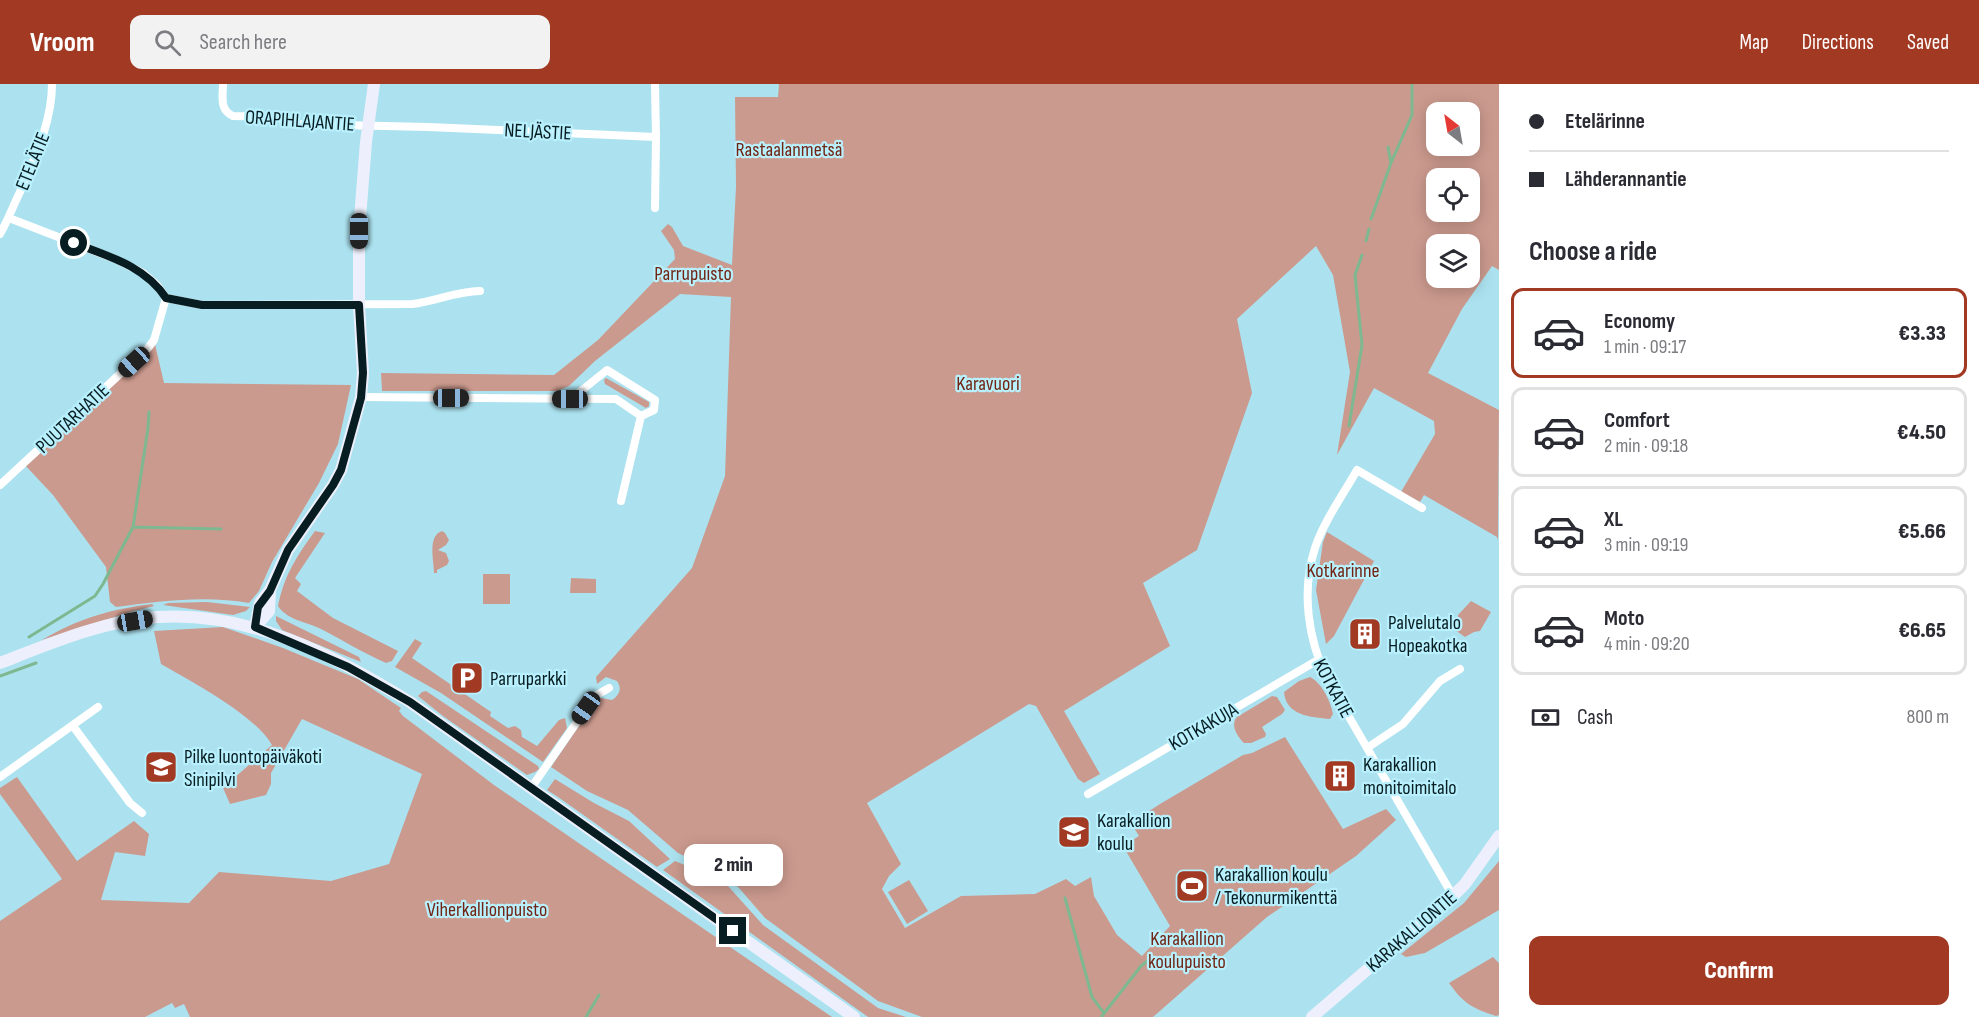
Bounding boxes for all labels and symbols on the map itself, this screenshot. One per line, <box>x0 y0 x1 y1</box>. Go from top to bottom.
north arrow <box>1426 102 1480 156</box>
street label: ORAPIHLAJANTIE <box>244 105 356 137</box>
street label: NELJÄSTIE <box>504 118 572 146</box>
street label: ETELÄTIE <box>10 129 55 194</box>
park label: Rastaalanmetsä <box>736 138 842 162</box>
car <box>350 213 368 249</box>
route start <box>60 229 87 256</box>
park label: Parrupuisto <box>654 262 732 286</box>
car <box>115 343 153 381</box>
park label: Karavuori <box>956 372 1020 396</box>
street label: PUUTARHATIE <box>31 379 114 459</box>
car <box>433 389 469 407</box>
car <box>552 390 588 408</box>
park label: Kotkarinne <box>1306 559 1380 583</box>
car <box>116 609 154 633</box>
place label: Palvelutalo Hopeakotka <box>1388 611 1468 658</box>
building icon: Palvelutalo Hopeakotka <box>1347 616 1383 652</box>
street label: KOTKATIE <box>1308 655 1359 722</box>
parking icon: Parruparkki <box>449 660 485 696</box>
place label: Parruparkki <box>490 667 566 691</box>
car <box>568 688 604 728</box>
street label: KOTKAKUJA <box>1165 697 1243 756</box>
place label: Pilke luontopäiväkoti Sinipilvi <box>184 745 322 792</box>
school or university icon: Pilke luontopäiväkoti Sinipilvi <box>143 749 179 785</box>
place label: Karakallion monitoimitalo <box>1363 753 1457 800</box>
building icon: Karakallion monitoimitalo <box>1322 758 1358 794</box>
place label: Karakallion koulu <box>1097 809 1171 856</box>
school or university icon: Karakallion koulu <box>1056 814 1092 850</box>
callout: 2 min <box>684 844 783 886</box>
place label: Karakallion koulu / Tekonurmikenttä <box>1215 863 1338 910</box>
sports icon: Karakallion koulu / Tekonurmikenttä <box>1174 868 1210 904</box>
street label: KARAKALLIONTIE <box>1361 886 1462 978</box>
park label: Viherkallionpuisto <box>427 898 547 922</box>
route end <box>719 917 746 944</box>
park label: Karakallion koulupuisto <box>1148 927 1226 974</box>

